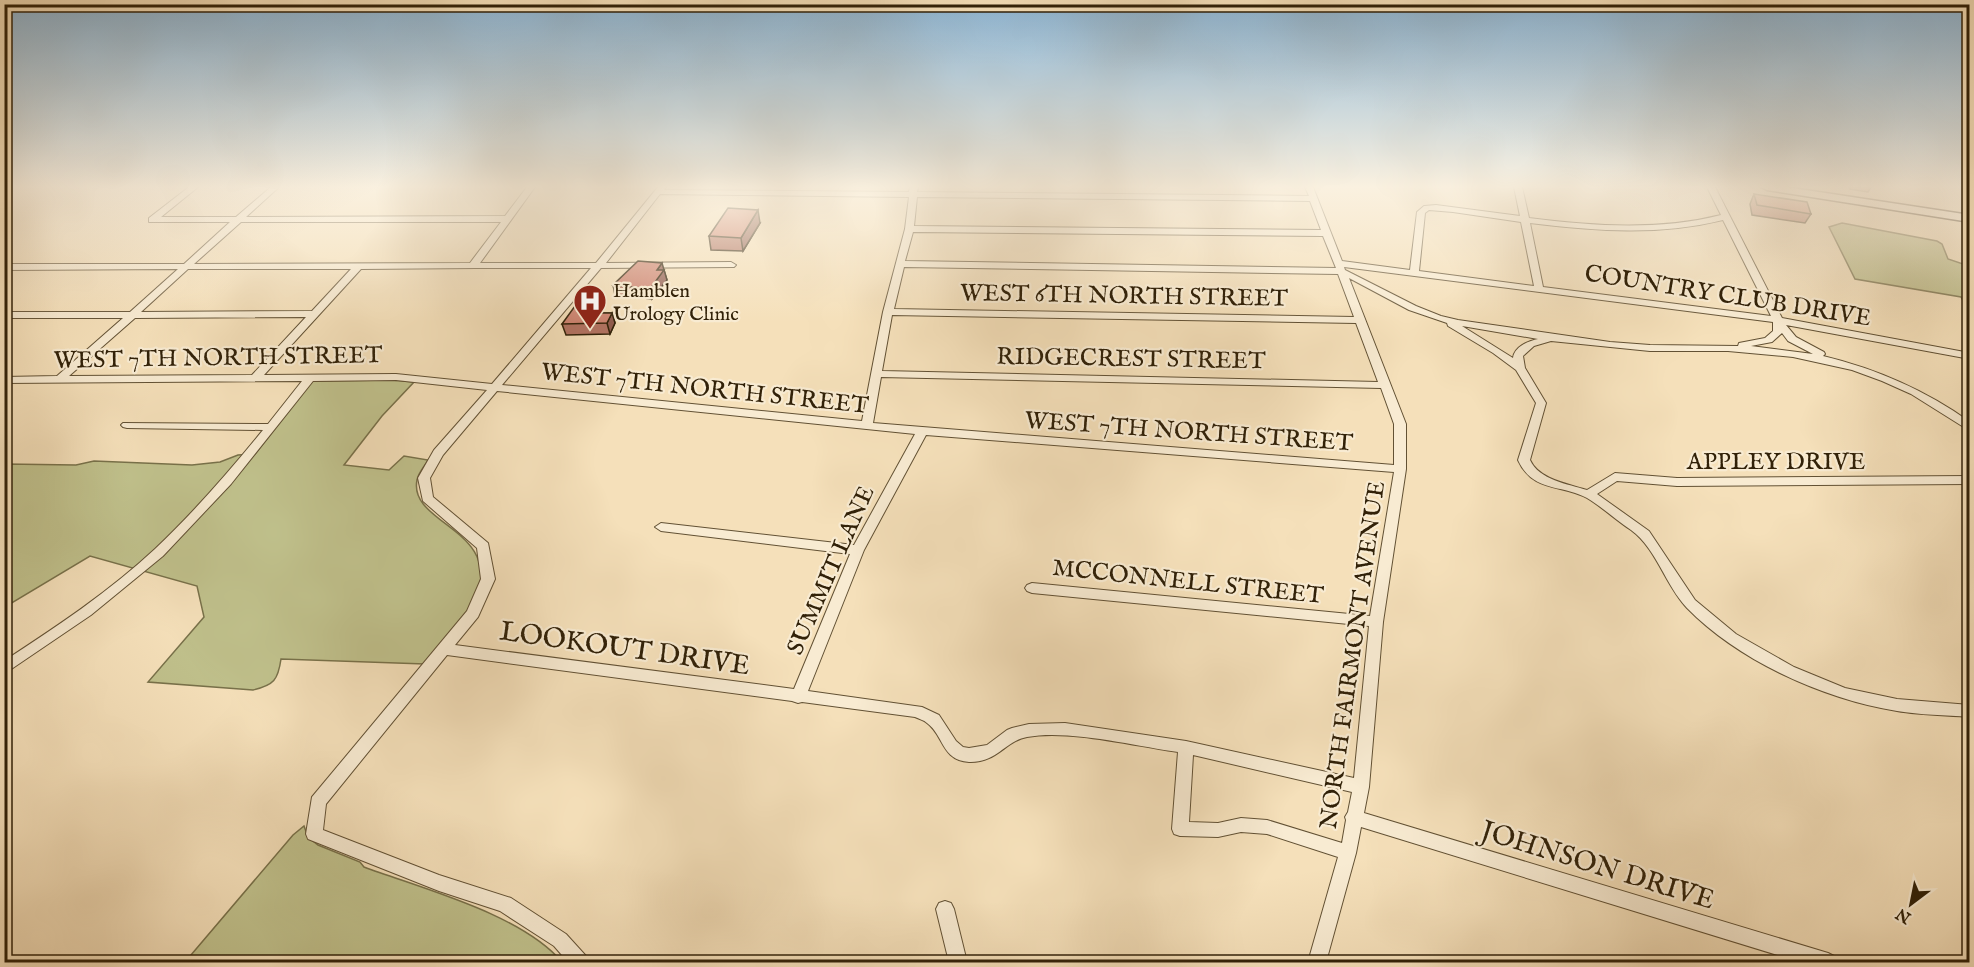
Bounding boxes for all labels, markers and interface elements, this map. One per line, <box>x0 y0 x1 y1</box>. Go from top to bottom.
street label: COUNTRY CLUB DRIVE <box>1582 259 1873 334</box>
street label: WEST 6TH NORTH STREET <box>960 278 1289 315</box>
place label: Hamblen Urology Clinic <box>613 279 739 327</box>
hospital icon: Hamblen Urology Clinic <box>572 283 608 330</box>
street label: WEST 7TH NORTH STREET <box>53 340 383 377</box>
street label: RIDGECREST STREET <box>996 342 1266 377</box>
street label: WEST 7TH NORTH STREET <box>540 357 871 422</box>
street label: WEST 7TH NORTH STREET <box>1024 406 1355 459</box>
street label: APPLEY DRIVE <box>1686 447 1865 478</box>
street label: NORTH FAIRMONT AVENUE <box>1314 479 1393 831</box>
street label: SUMMIT LANE <box>780 481 882 660</box>
street label: MCCONNELL STREET <box>1051 553 1325 612</box>
street label: LOOKOUT DRIVE <box>497 615 752 684</box>
street label: JOHNSON DRIVE <box>1473 813 1718 919</box>
north arrow <box>1881 874 1941 934</box>
text: N <box>1893 903 1916 928</box>

